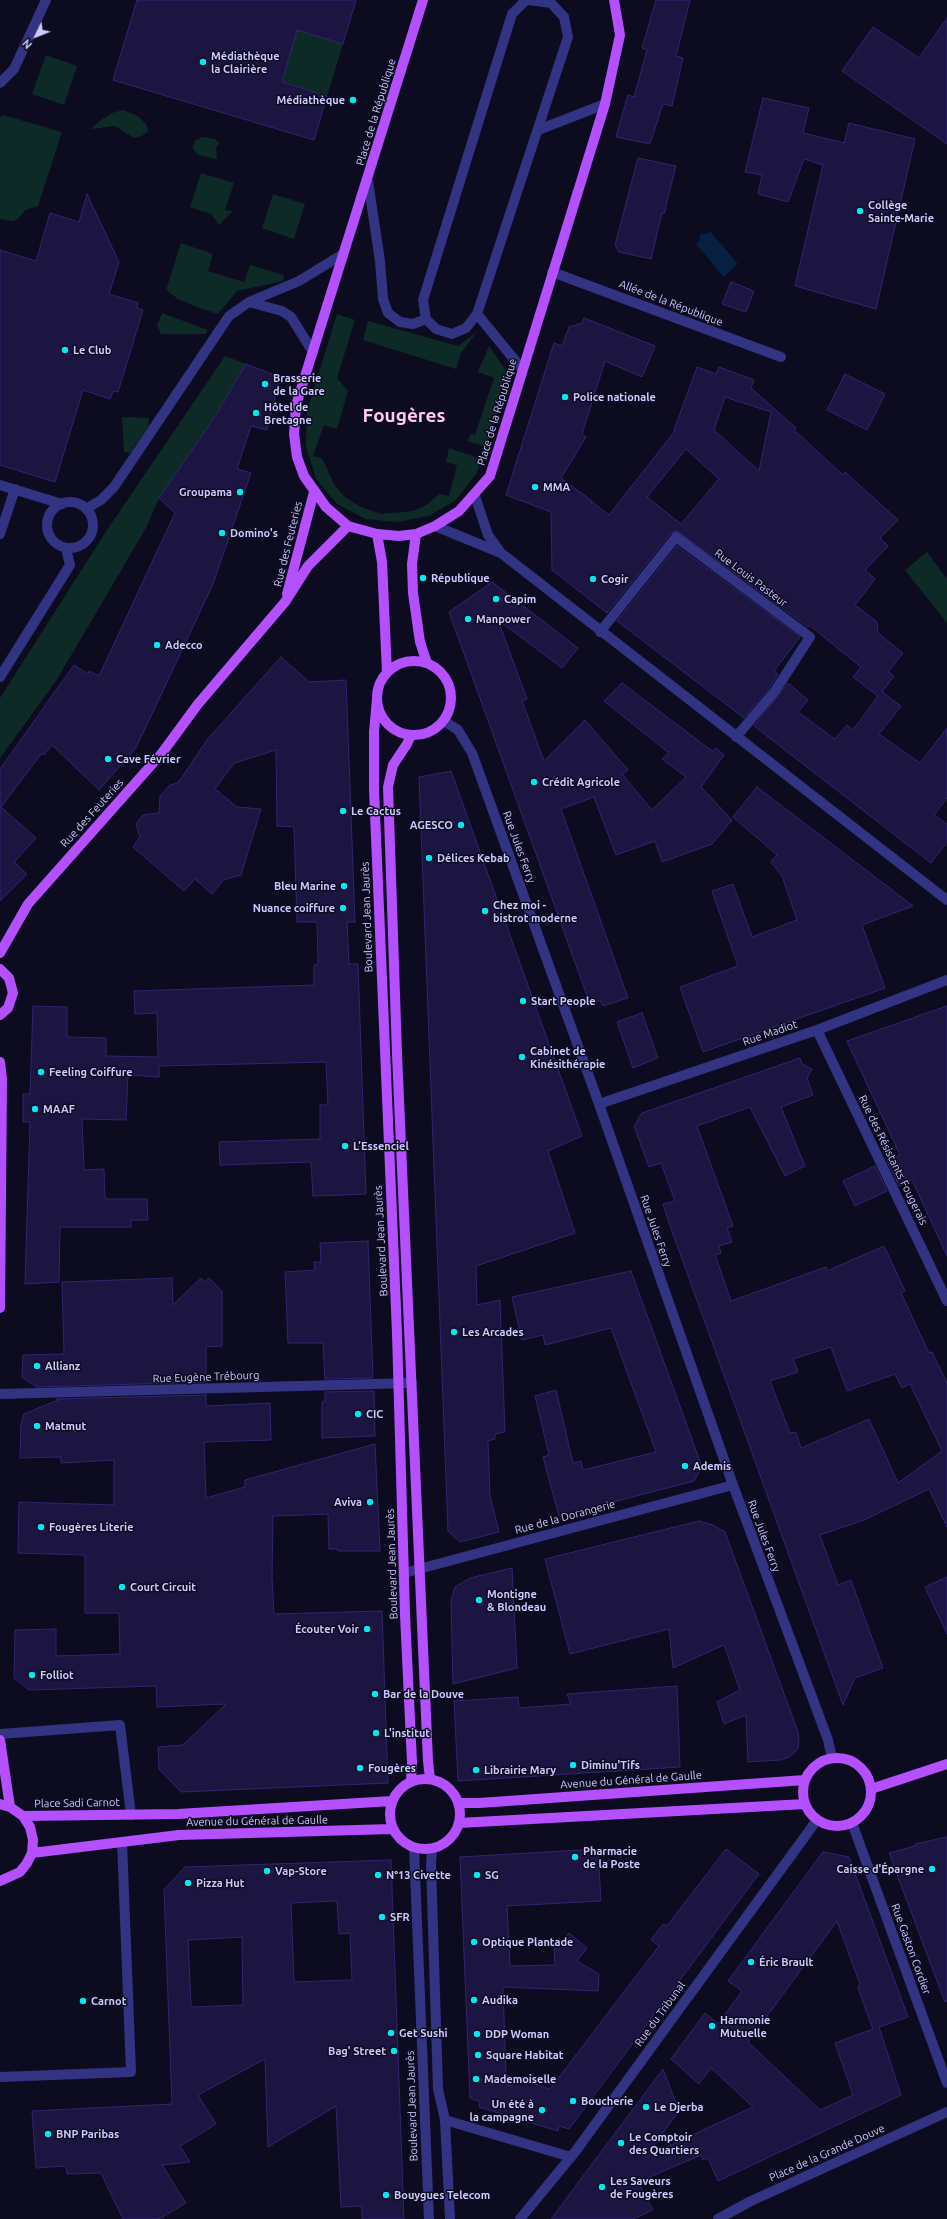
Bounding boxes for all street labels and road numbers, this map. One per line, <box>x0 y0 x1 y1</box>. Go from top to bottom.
street label: Place de la République <box>353 57 399 167</box>
street label: Allée de la République <box>617 277 725 329</box>
street label: Place de la République <box>474 357 520 467</box>
street label: Rue des Feuteries <box>271 500 305 588</box>
street label: Rue Louis Pasteur <box>712 546 790 610</box>
street label: Rue des Feuteries <box>58 776 126 850</box>
street label: Rue Jules Ferry <box>500 809 538 885</box>
street label: Boulevard Jean Jaurès <box>358 861 376 973</box>
street label: Rue Madiot <box>741 1018 799 1048</box>
street label: Rue des Résistants Fougerais <box>856 1093 930 1227</box>
street label: Boulevard Jean Jaurès <box>372 1185 390 1297</box>
street label: Rue Jules Ferry <box>637 1193 675 1269</box>
street label: Rue Eugène Trébourg <box>152 1369 260 1385</box>
street label: Rue de la Dorangerie <box>513 1497 617 1537</box>
street label: Rue Jules Ferry <box>745 1498 783 1574</box>
street label: Boulevard Jean Jaurès <box>383 1508 401 1620</box>
street label: Avenue du Général de Gaulle <box>560 1768 702 1792</box>
street label: Place Sadi Carnot <box>34 1796 120 1810</box>
street label: Avenue du Général de Gaulle <box>186 1813 328 1829</box>
street label: Rue Gaston Cordier <box>888 1902 934 1996</box>
street label: Rue du Tribunal <box>632 1979 688 2049</box>
street label: Boulevard Jean Jaurès <box>403 2050 421 2162</box>
street label: Place de la Grande Douve <box>767 2122 887 2184</box>

